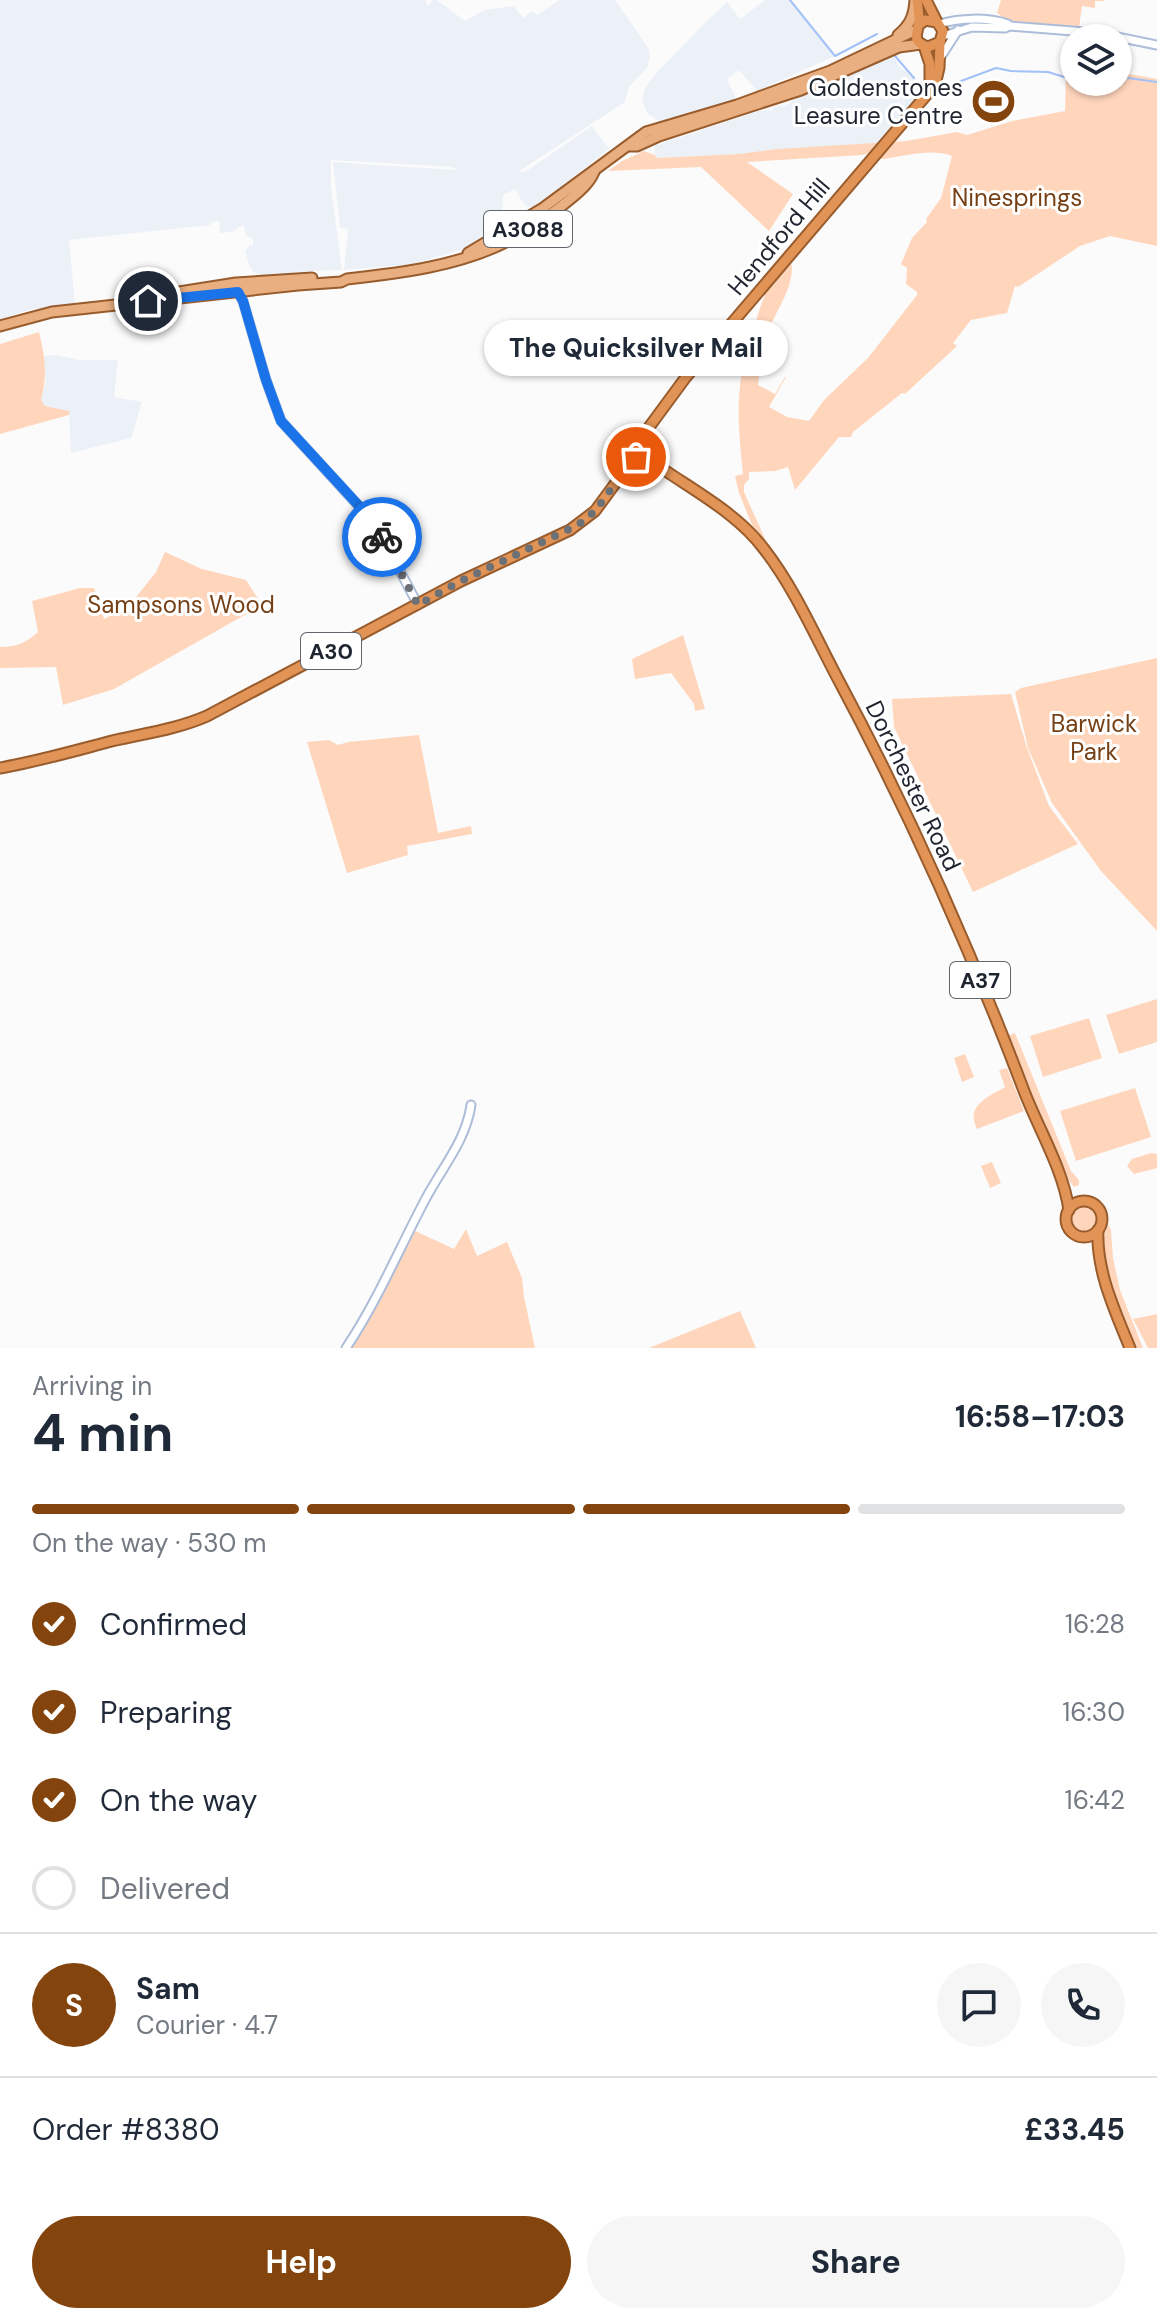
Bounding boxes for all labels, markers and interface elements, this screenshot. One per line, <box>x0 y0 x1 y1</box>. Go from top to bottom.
map controls <box>1060 24 1132 96</box>
button: layers <box>1060 24 1132 96</box>
place label: Goldenstones Leasure Centre <box>794 72 963 131</box>
sports icon: Goldenstones Leasure Centre <box>970 78 1018 126</box>
street label: Hendford Hill <box>721 172 837 302</box>
park label: Ninesprings <box>952 182 1082 213</box>
road number: A3088 <box>484 211 572 247</box>
pin <box>114 267 182 335</box>
icon: home <box>126 279 170 323</box>
callout: The Quicksilver Mail <box>484 321 788 377</box>
text: The Quicksilver Mail <box>509 331 763 365</box>
pin <box>602 423 670 491</box>
icon: bag <box>614 435 658 479</box>
courier <box>342 497 422 577</box>
icon: bike <box>360 515 404 559</box>
park label: Sampsons Wood <box>87 589 275 620</box>
road number: A30 <box>301 633 361 669</box>
street label: Dorchester Road <box>859 696 968 876</box>
park label: Barwick Park <box>1051 708 1137 767</box>
road number: A37 <box>950 962 1010 998</box>
text: Arriving in <box>32 1369 152 1403</box>
text: 16:58–17:03 <box>955 1397 1125 1436</box>
text: 4 min <box>32 1399 173 1467</box>
text: On the way · 530 m <box>32 1526 266 1560</box>
icon: check <box>32 1602 76 1646</box>
text: Confirmed <box>100 1605 247 1644</box>
text: 16:28 <box>1065 1607 1125 1641</box>
icon: check <box>32 1690 76 1734</box>
text: Preparing <box>100 1693 232 1732</box>
text: 16:30 <box>1062 1695 1125 1729</box>
icon: check <box>32 1778 76 1822</box>
text: On the way <box>100 1781 257 1820</box>
text: 16:42 <box>1065 1783 1125 1817</box>
text: Delivered <box>100 1869 230 1908</box>
button: chat <box>937 1963 1021 2047</box>
button: phone <box>1041 1963 1125 2047</box>
text: Sam <box>136 1969 200 2008</box>
text: S <box>65 1986 83 2025</box>
text: Courier · 4.7 <box>136 2008 278 2042</box>
text: Order #8380 <box>32 2110 220 2149</box>
text: £33.45 <box>1024 2110 1125 2149</box>
button: Help <box>32 2216 571 2308</box>
button: Share <box>587 2216 1125 2308</box>

